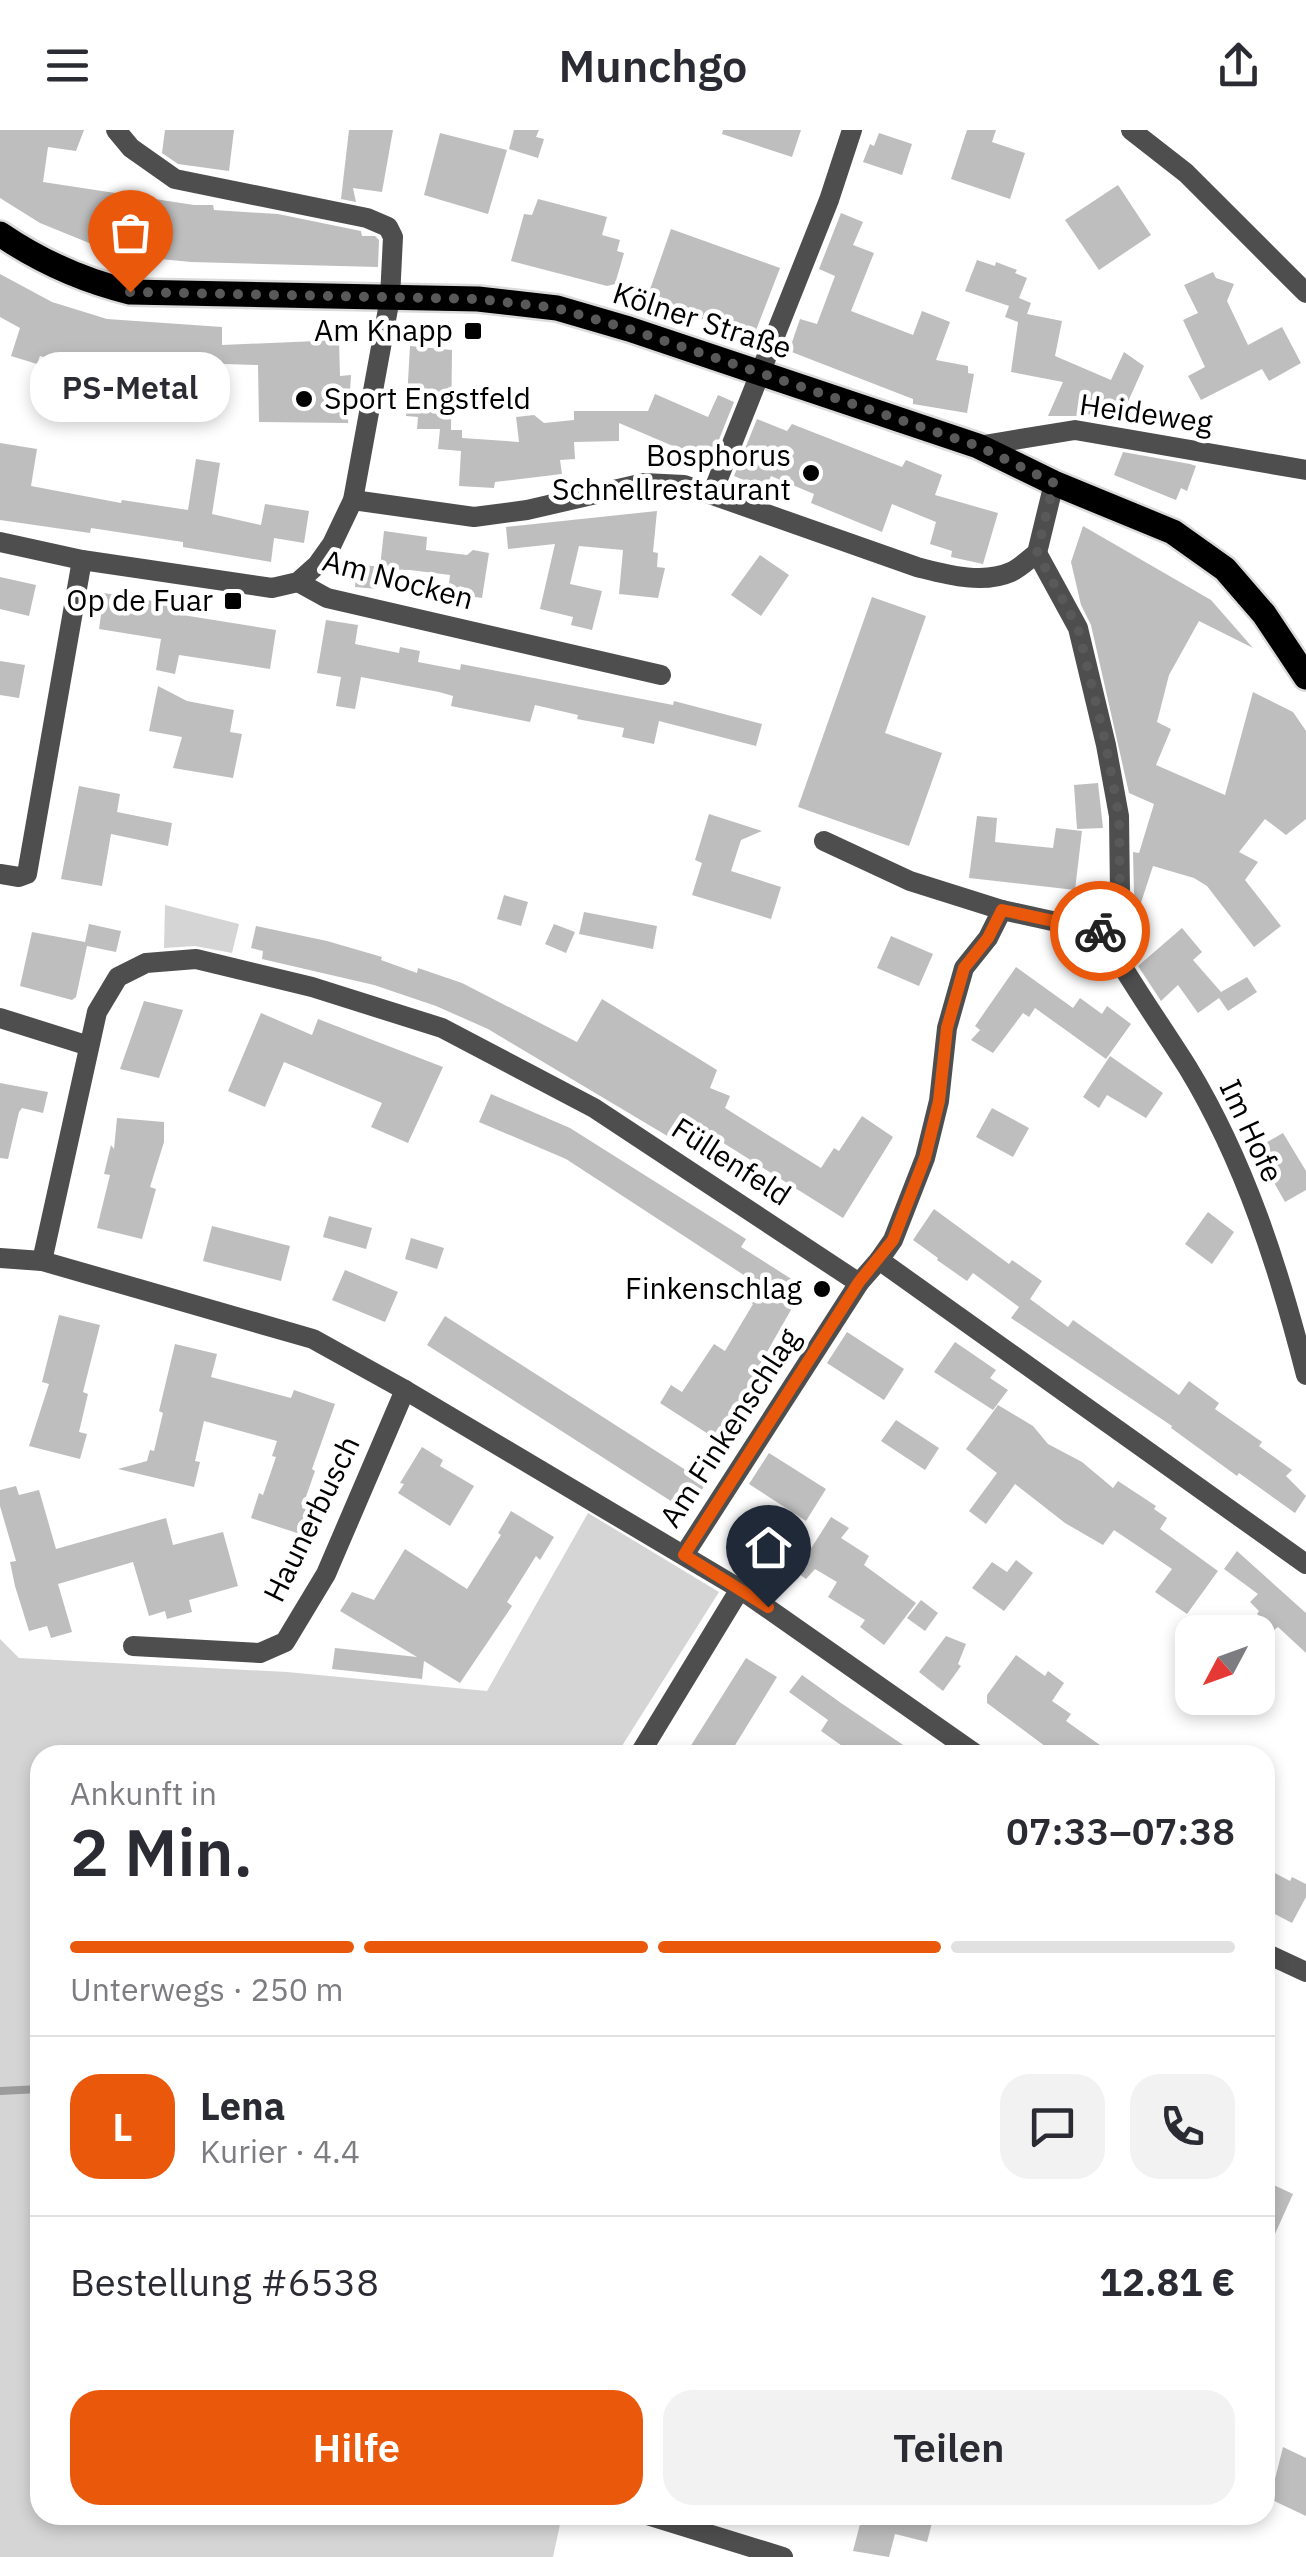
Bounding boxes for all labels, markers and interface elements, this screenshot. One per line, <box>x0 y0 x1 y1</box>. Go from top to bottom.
text: Munchgo <box>559 36 747 94</box>
icon: menu <box>40 38 95 93</box>
icon: share <box>1211 38 1266 93</box>
pin <box>88 190 173 293</box>
icon: bag <box>103 205 158 260</box>
street label: Kölner Straße <box>608 272 797 367</box>
place label: Am Knapp <box>314 310 453 349</box>
marker: Am Knapp <box>462 320 484 342</box>
callout: PS-Metal <box>30 352 230 422</box>
text: PS-Metal <box>62 366 198 408</box>
place label: Sport Engstfeld <box>324 378 531 417</box>
street label: Heideweg <box>1077 384 1215 441</box>
marker: Sport Engstfeld <box>293 388 315 410</box>
place label: Bosphorus Schnellrestaurant <box>552 435 791 508</box>
marker: Bosphorus Schnellrestaurant <box>800 462 822 484</box>
street label: Am Nocken <box>319 540 478 617</box>
place label: Op de Fuar <box>66 580 213 619</box>
marker: Op de Fuar <box>222 590 244 612</box>
courier <box>1050 881 1150 981</box>
icon: bike <box>1073 904 1128 959</box>
street label: Im Hofe <box>1212 1073 1293 1188</box>
street label: Füllenfeld <box>665 1108 799 1214</box>
place label: Finkenschlag <box>625 1268 802 1307</box>
marker: Finkenschlag <box>811 1278 833 1300</box>
street label: Am Finkenschlag <box>650 1320 808 1534</box>
street label: Haunerbusch <box>254 1429 368 1608</box>
pin <box>726 1505 811 1608</box>
icon: home <box>741 1520 796 1575</box>
north arrow <box>1175 1615 1275 1715</box>
map controls <box>1175 1615 1275 1715</box>
text: Ankunft in <box>70 1772 217 1814</box>
text: 07:33–07:38 <box>1006 1806 1235 1855</box>
text: 2 Min. <box>70 1809 253 1894</box>
text: Unterwegs · 250 m <box>70 1968 344 2010</box>
button: chat <box>1000 2074 1105 2179</box>
button: phone <box>1130 2074 1235 2179</box>
text: Lena <box>200 2081 285 2130</box>
text: L <box>112 2102 133 2151</box>
text: Kurier · 4.4 <box>200 2130 360 2172</box>
text: Bestellung #6538 <box>70 2257 379 2306</box>
text: 12.81 € <box>1099 2257 1235 2306</box>
button: Hilfe <box>70 2390 643 2505</box>
button: Teilen <box>663 2390 1235 2505</box>

